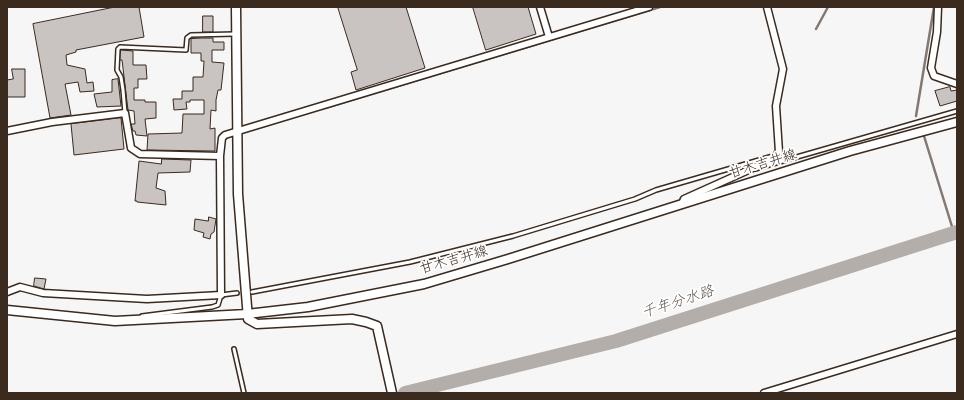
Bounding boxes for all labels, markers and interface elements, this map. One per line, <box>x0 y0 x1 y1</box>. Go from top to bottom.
street label: 甘木吉井線 <box>727 147 799 183</box>
street label: 甘木吉井線 <box>418 243 490 279</box>
water label: 千年分水路 <box>640 283 716 323</box>

